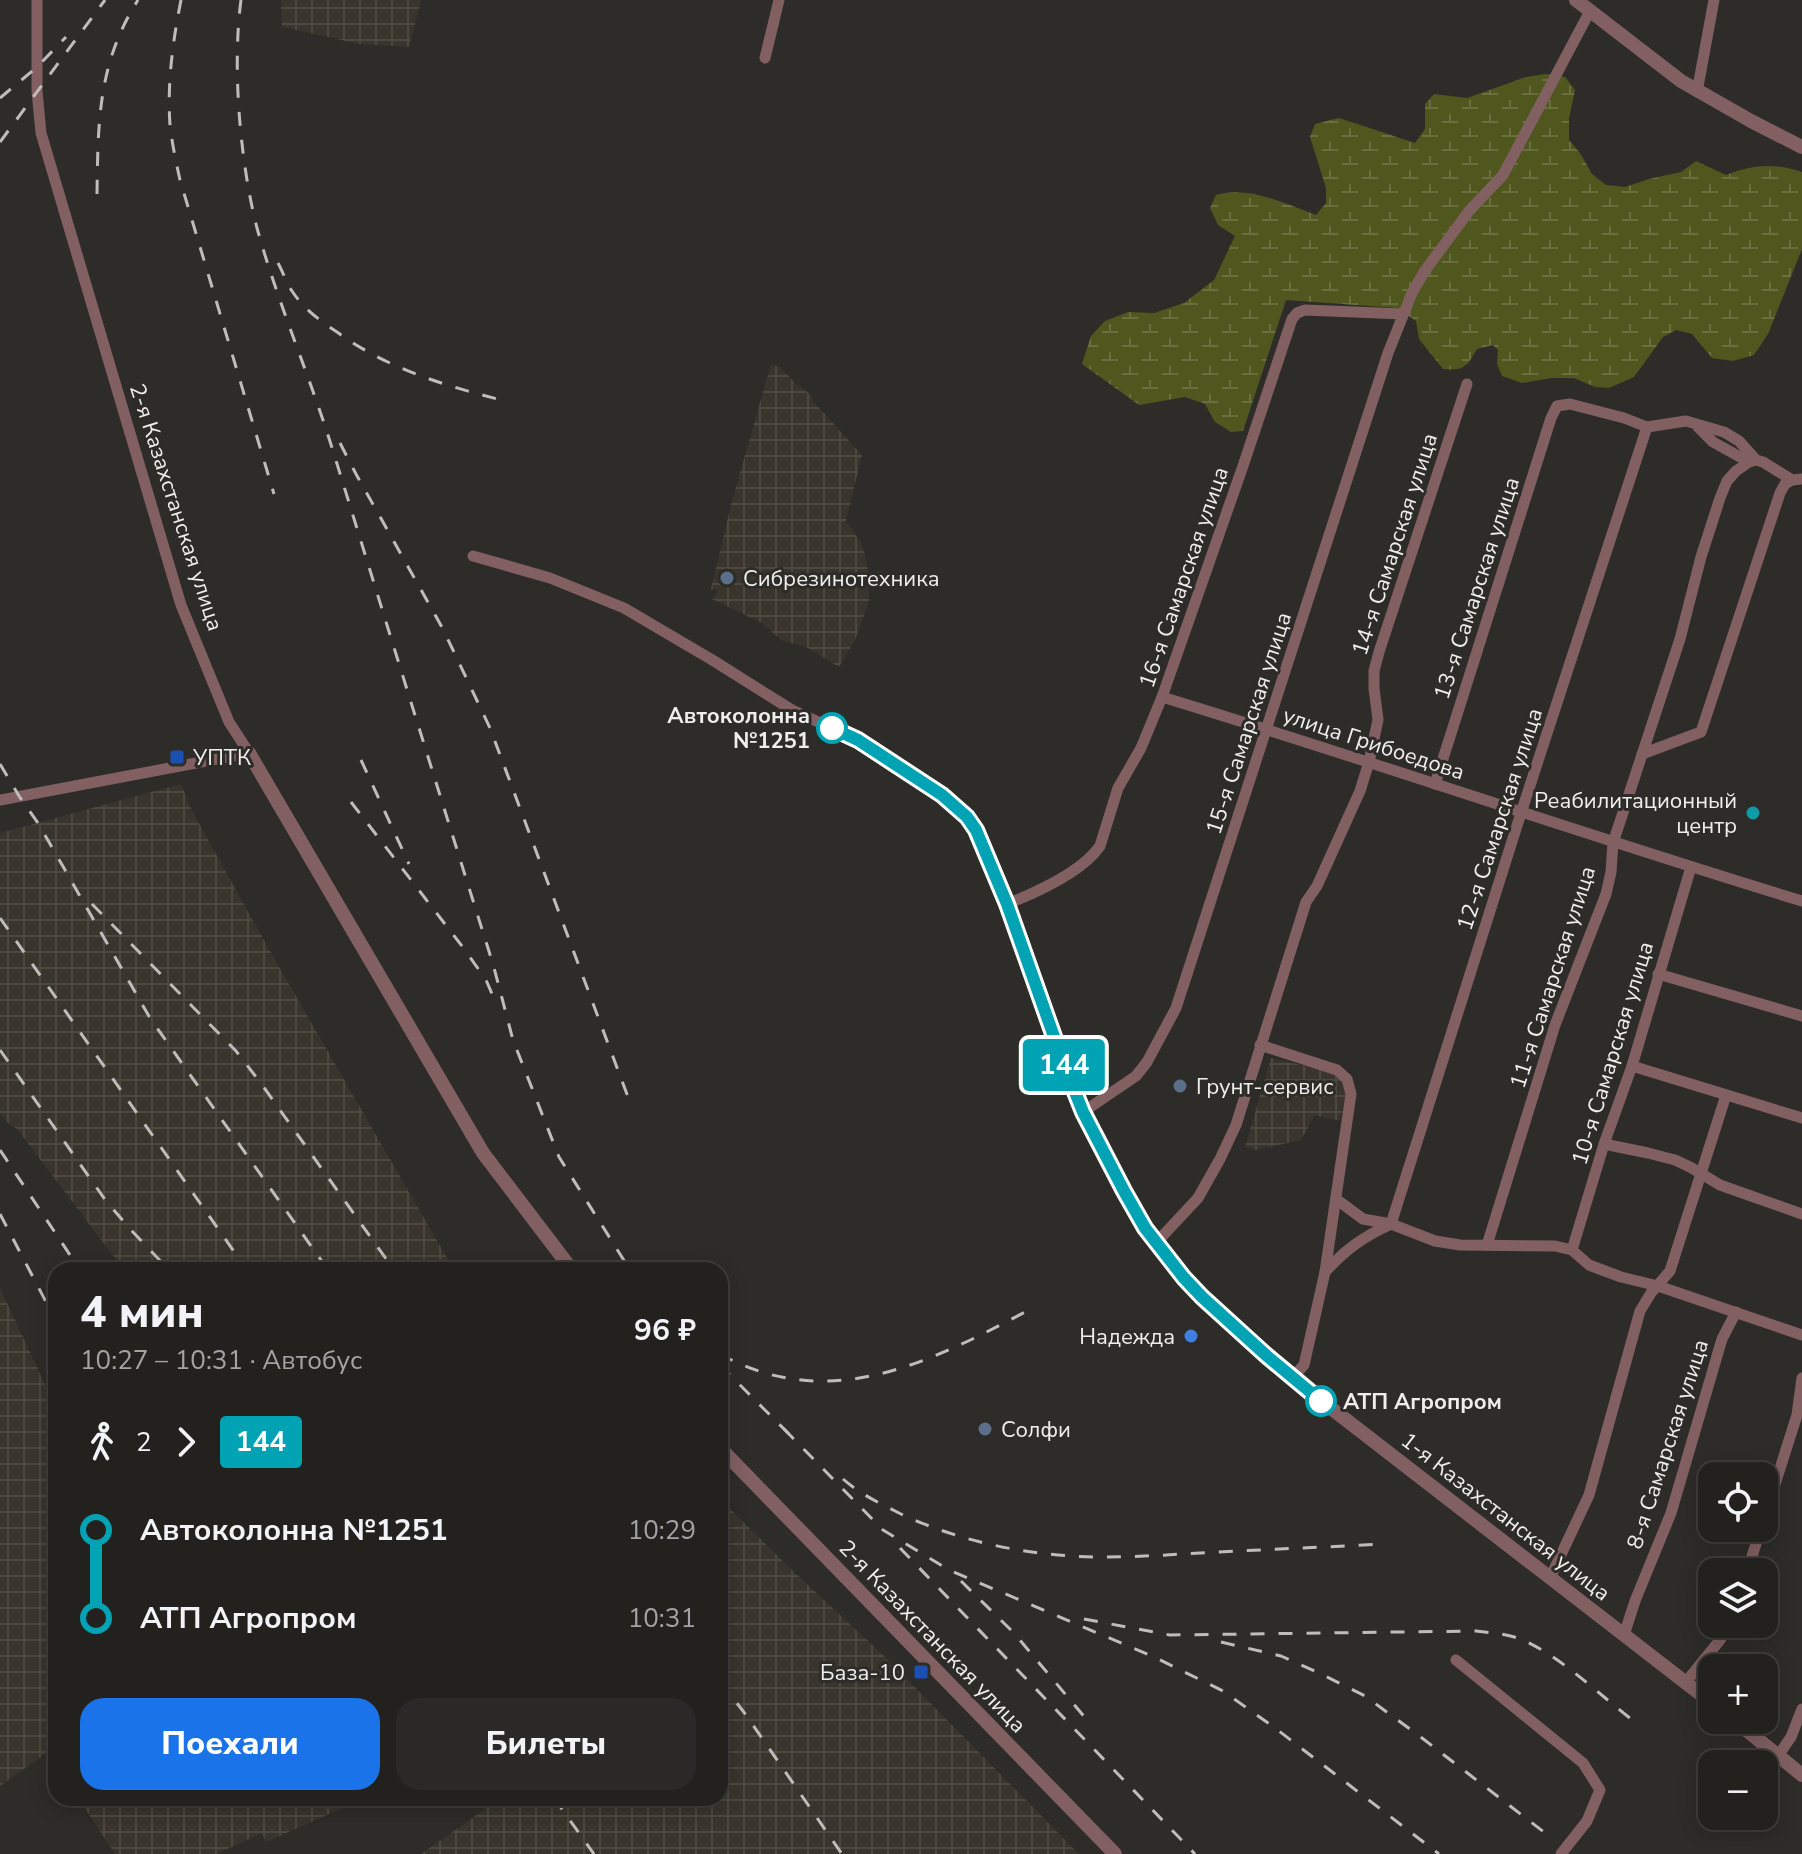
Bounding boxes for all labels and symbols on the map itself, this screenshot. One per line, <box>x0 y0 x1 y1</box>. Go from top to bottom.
street label: 2-я Казахстанская улица <box>122 380 230 635</box>
street label: 14-я Самарская улица <box>1345 429 1445 659</box>
street label: 16-я Самарская улица <box>1132 463 1236 692</box>
street label: 13-я Самарская улица <box>1427 473 1527 703</box>
place label: Сибрезинотехника <box>743 564 940 594</box>
marker: Сибрезинотехника <box>718 569 736 587</box>
street label: 15-я Самарская улица <box>1199 608 1299 838</box>
street label: улица Грибоедова <box>1279 700 1468 787</box>
place label: Автоколонна №1251 <box>667 701 810 756</box>
street label: 12-я Самарская улица <box>1450 704 1550 934</box>
marker: Автоколонна №1251 <box>817 713 847 743</box>
place label: УПТК <box>192 743 251 773</box>
marker: УПТК <box>168 748 186 766</box>
place label: Реабилитационный центр <box>1534 786 1737 841</box>
marker: Реабилитационный центр <box>1744 804 1762 822</box>
street label: 11-я Самарская улица <box>1503 862 1603 1092</box>
street label: 10-я Самарская улица <box>1565 938 1661 1169</box>
line badge: 144 <box>1018 1039 1110 1091</box>
place label: Грунт-сервис <box>1196 1072 1334 1102</box>
marker: Грунт-сервис <box>1171 1077 1189 1095</box>
place label: Надежда <box>1079 1322 1175 1352</box>
marker: Надежда <box>1182 1327 1200 1345</box>
street label: 8-я Самарская улица <box>1620 1336 1716 1553</box>
marker: АТП Агропром <box>1306 1386 1336 1416</box>
place label: АТП Агропром <box>1343 1387 1502 1417</box>
place label: Солфи <box>1001 1415 1071 1445</box>
marker: Солфи <box>976 1420 994 1438</box>
street label: 1-я Казахстанская улица <box>1394 1426 1616 1608</box>
street label: 2-я Казахстанская улица <box>832 1533 1033 1740</box>
place label: База-10 <box>820 1658 905 1688</box>
marker: База-10 <box>912 1663 930 1681</box>

